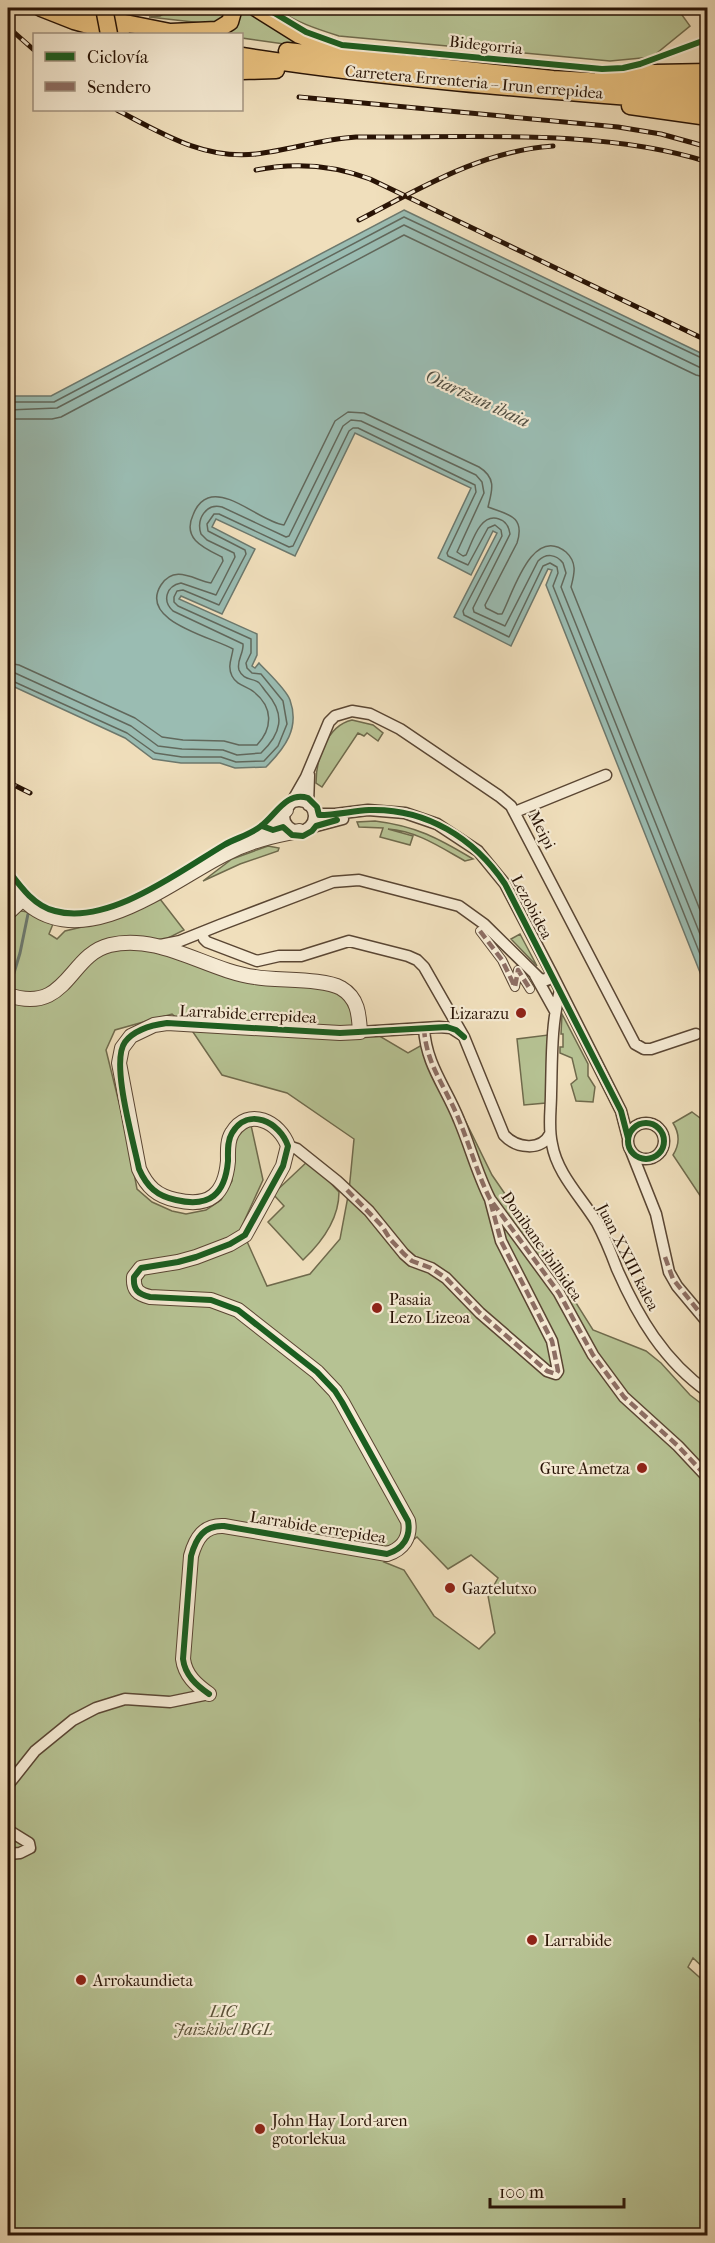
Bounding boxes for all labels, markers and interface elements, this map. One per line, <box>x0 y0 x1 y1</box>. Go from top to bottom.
street label: Bidegorria <box>448 32 524 58</box>
legend <box>33 33 243 111</box>
text: Ciclovía <box>87 47 149 68</box>
street label: Carretera Errenteria – Irun errepidea <box>344 61 604 103</box>
text: Sendero <box>87 77 151 98</box>
water label: Oiartzun ibaia <box>422 366 532 432</box>
street label: Meipi <box>524 808 560 853</box>
street label: Lezobidea <box>507 872 557 943</box>
street label: Larrabide errepidea <box>179 1001 318 1027</box>
place label: Lizarazu <box>450 1004 509 1023</box>
marker: Lizarazu <box>514 1006 528 1020</box>
street label: Donibane ibilbidea <box>497 1188 587 1305</box>
street label: Juan XXIII kalea <box>592 1199 663 1314</box>
place label: Pasaia Lezo Lizeoa <box>389 1290 471 1327</box>
marker: Pasaia Lezo Lizeoa <box>370 1301 384 1315</box>
place label: Gure Ametza <box>540 1459 631 1478</box>
marker: Gure Ametza <box>635 1461 649 1475</box>
street label: Larrabide errepidea <box>249 1507 388 1547</box>
place label: Gaztelutxo <box>462 1579 537 1598</box>
marker: Gaztelutxo <box>443 1581 457 1595</box>
place label: Larrabide <box>544 1931 612 1950</box>
marker: Larrabide <box>525 1933 539 1947</box>
place label: Arrokaundieta <box>92 1971 194 1990</box>
marker: Arrokaundieta <box>74 1973 88 1987</box>
park label: LIC Jaizkibel BGL <box>173 2002 273 2039</box>
place label: John Hay Lord-aren gotorlekua <box>270 2111 408 2148</box>
marker: John Hay Lord-aren gotorlekua <box>253 2122 267 2136</box>
scale bar <box>490 2171 624 2209</box>
text: 100 m <box>499 2182 544 2203</box>

